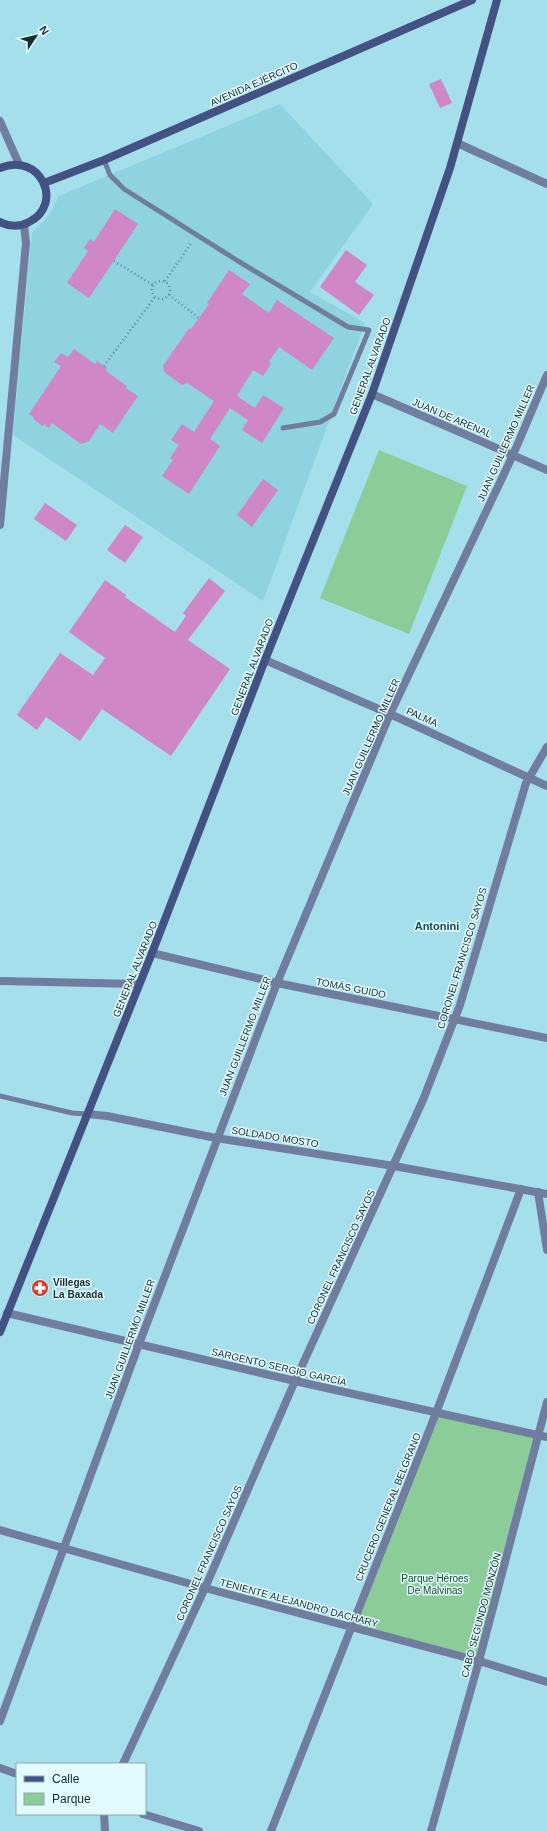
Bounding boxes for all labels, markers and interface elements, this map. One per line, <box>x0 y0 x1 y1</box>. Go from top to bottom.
north arrow <box>16 16 56 56</box>
text: N <box>37 24 51 37</box>
street label: AVENIDA EJÉRCITO <box>208 59 300 108</box>
street label: GENERAL ALVARADO <box>347 316 393 416</box>
street label: JUAN GUILLERMO MILLER <box>475 383 537 503</box>
street label: JUAN DE ARENAL <box>411 396 494 440</box>
street label: GENERAL ALVARADO <box>228 617 276 717</box>
street label: JUAN GUILLERMO MILLER <box>340 677 402 797</box>
street label: PALMA <box>405 705 440 729</box>
street label: CORONEL FRANCISCO SAYOS <box>435 886 489 1030</box>
street label: GENERAL ALVARADO <box>111 919 159 1019</box>
district label: Antonini <box>415 920 459 932</box>
street label: JUAN GUILLERMO MILLER <box>217 975 273 1097</box>
street label: TOMÁS GUIDO <box>315 975 387 1000</box>
street label: SOLDADO MOSTO <box>231 1125 320 1149</box>
street label: CORONEL FRANCISCO SAYOS <box>305 1188 377 1326</box>
place label: Villegas La Baxada <box>53 1277 103 1300</box>
pharmacy icon: Villegas La Baxada <box>30 1278 50 1298</box>
street label: JUAN GUILLERMO MILLER <box>103 1278 157 1400</box>
street label: SARGENTO SERGIO GARCÍA <box>210 1345 348 1388</box>
street label: CRUCERO GENERAL BELGRANO <box>353 1431 423 1583</box>
street label: CORONEL FRANCISCO SAYOS <box>174 1483 244 1622</box>
street label: CABO SEGUNDO MONZÓN <box>458 1551 503 1679</box>
park label: Parque Héroes De Malvinas <box>401 1573 469 1596</box>
street label: TENIENTE ALEJANDRO DACHARY <box>219 1577 380 1630</box>
legend <box>16 1763 146 1815</box>
text: Calle <box>52 1772 80 1786</box>
text: Parque <box>52 1792 91 1806</box>

